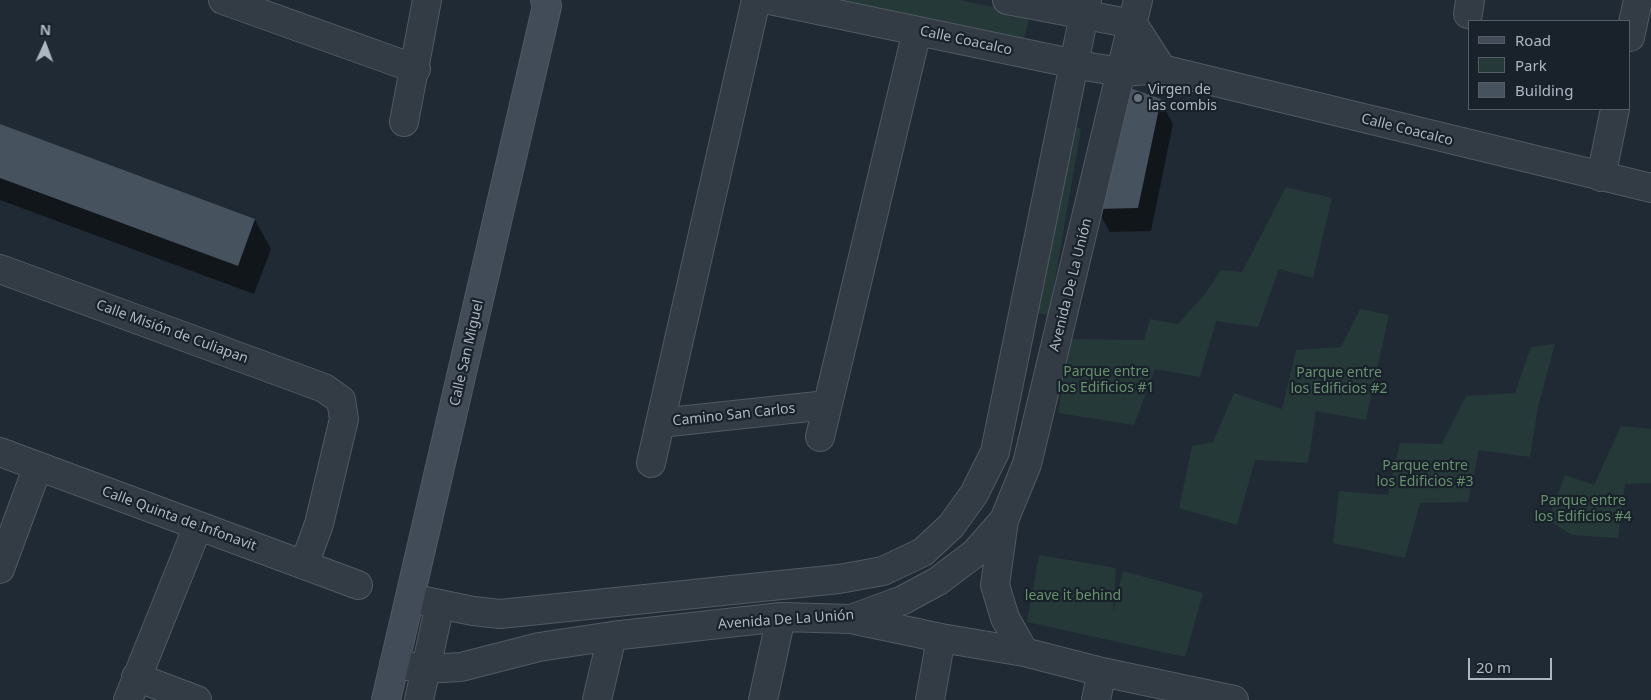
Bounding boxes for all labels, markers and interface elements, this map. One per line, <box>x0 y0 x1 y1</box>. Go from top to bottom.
north arrow <box>20 20 70 70</box>
text: N <box>40 20 52 39</box>
legend <box>1468 20 1631 110</box>
street label: Calle Coacalco <box>918 23 1014 59</box>
text: Road <box>1515 30 1551 50</box>
text: Park <box>1515 55 1547 75</box>
text: Building <box>1515 80 1573 100</box>
place label: Virgen de las combis <box>1148 82 1217 114</box>
marker: Virgen de las combis <box>1132 92 1144 104</box>
street label: Calle Coacalco <box>1359 110 1455 150</box>
street label: Avenida De La Unión <box>1046 217 1096 353</box>
street label: Calle Misión de Culiapan <box>94 297 250 367</box>
street label: Calle San Miguel <box>447 298 487 408</box>
park label: Parque entre los Edificios #1 <box>1057 364 1155 397</box>
park label: Parque entre los Edificios #2 <box>1290 365 1388 398</box>
street label: Camino San Carlos <box>672 400 796 430</box>
park label: Parque entre los Edificios #3 <box>1376 458 1474 491</box>
street label: Calle Quinta de Infonavit <box>100 483 258 555</box>
park label: Parque entre los Edificios #4 <box>1534 493 1632 526</box>
park label: leave it behind <box>1025 588 1121 604</box>
street label: Avenida De La Unión <box>717 607 855 633</box>
scale bar <box>1471 648 1555 680</box>
text: 20 m <box>1476 657 1511 677</box>

